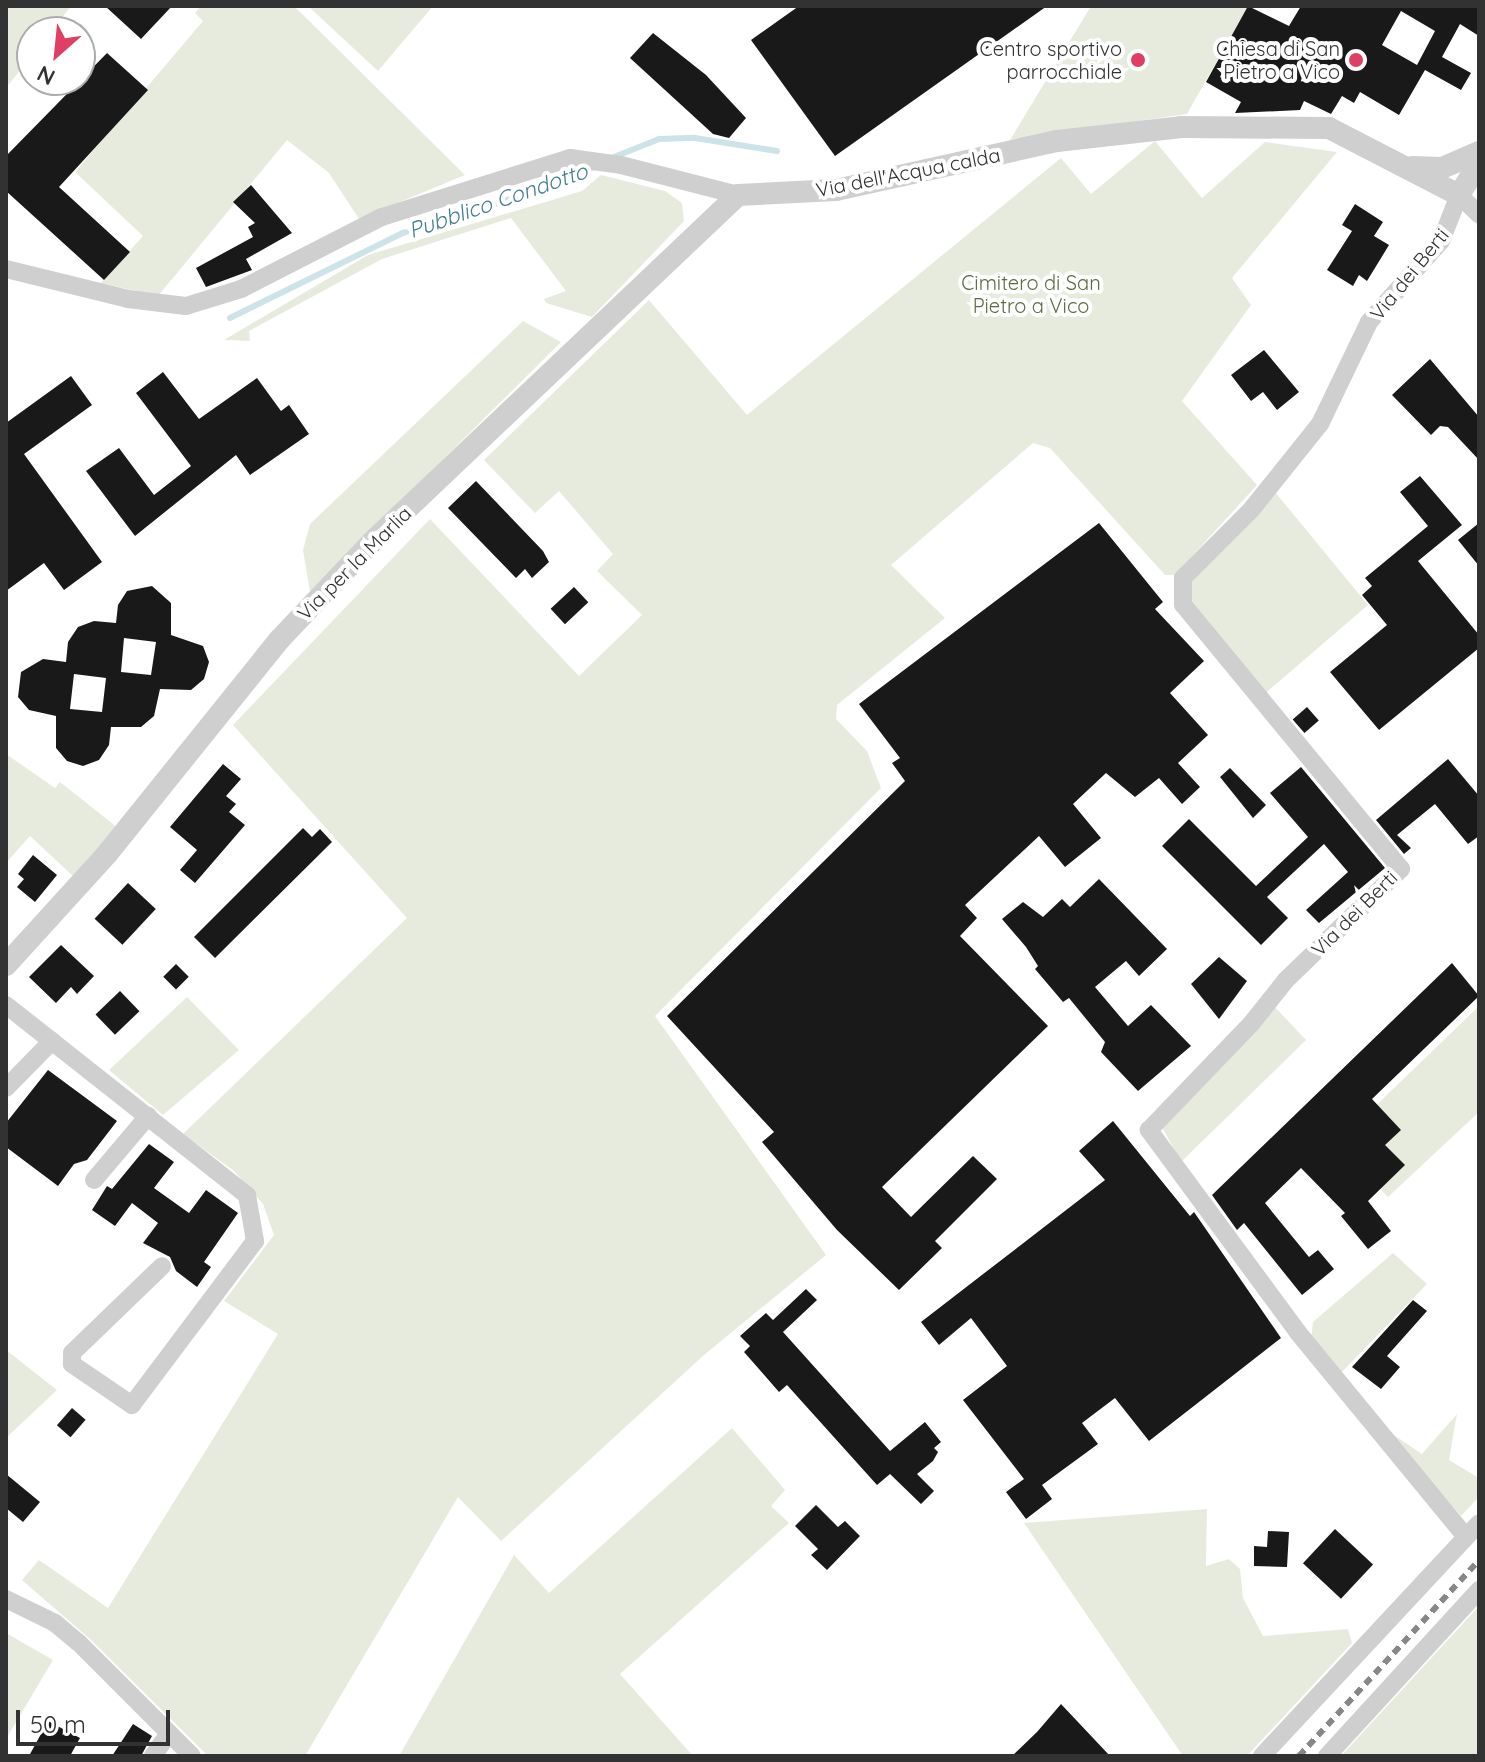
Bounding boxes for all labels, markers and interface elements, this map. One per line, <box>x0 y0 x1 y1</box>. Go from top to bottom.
north arrow <box>16 16 96 96</box>
place label: Centro sportivo parrocchiale <box>980 36 1122 83</box>
place label: Chiesa di San Pietro a Vico <box>1216 36 1340 83</box>
marker: Centro sportivo parrocchiale <box>1129 51 1147 69</box>
marker: Chiesa di San Pietro a Vico <box>1347 51 1365 69</box>
text: N <box>32 59 60 92</box>
street label: Via dell'Acqua calda <box>814 142 1002 202</box>
water label: Pubblico Condotto <box>405 158 591 244</box>
street label: Via dei Berti <box>1365 223 1453 325</box>
park label: Cimitero di San Pietro a Vico <box>961 270 1101 317</box>
street label: Via per la Marlia <box>292 501 416 625</box>
street label: Via dei Berti <box>1306 865 1402 961</box>
scale bar <box>20 1694 174 1744</box>
text: 50 m <box>30 1709 86 1739</box>

